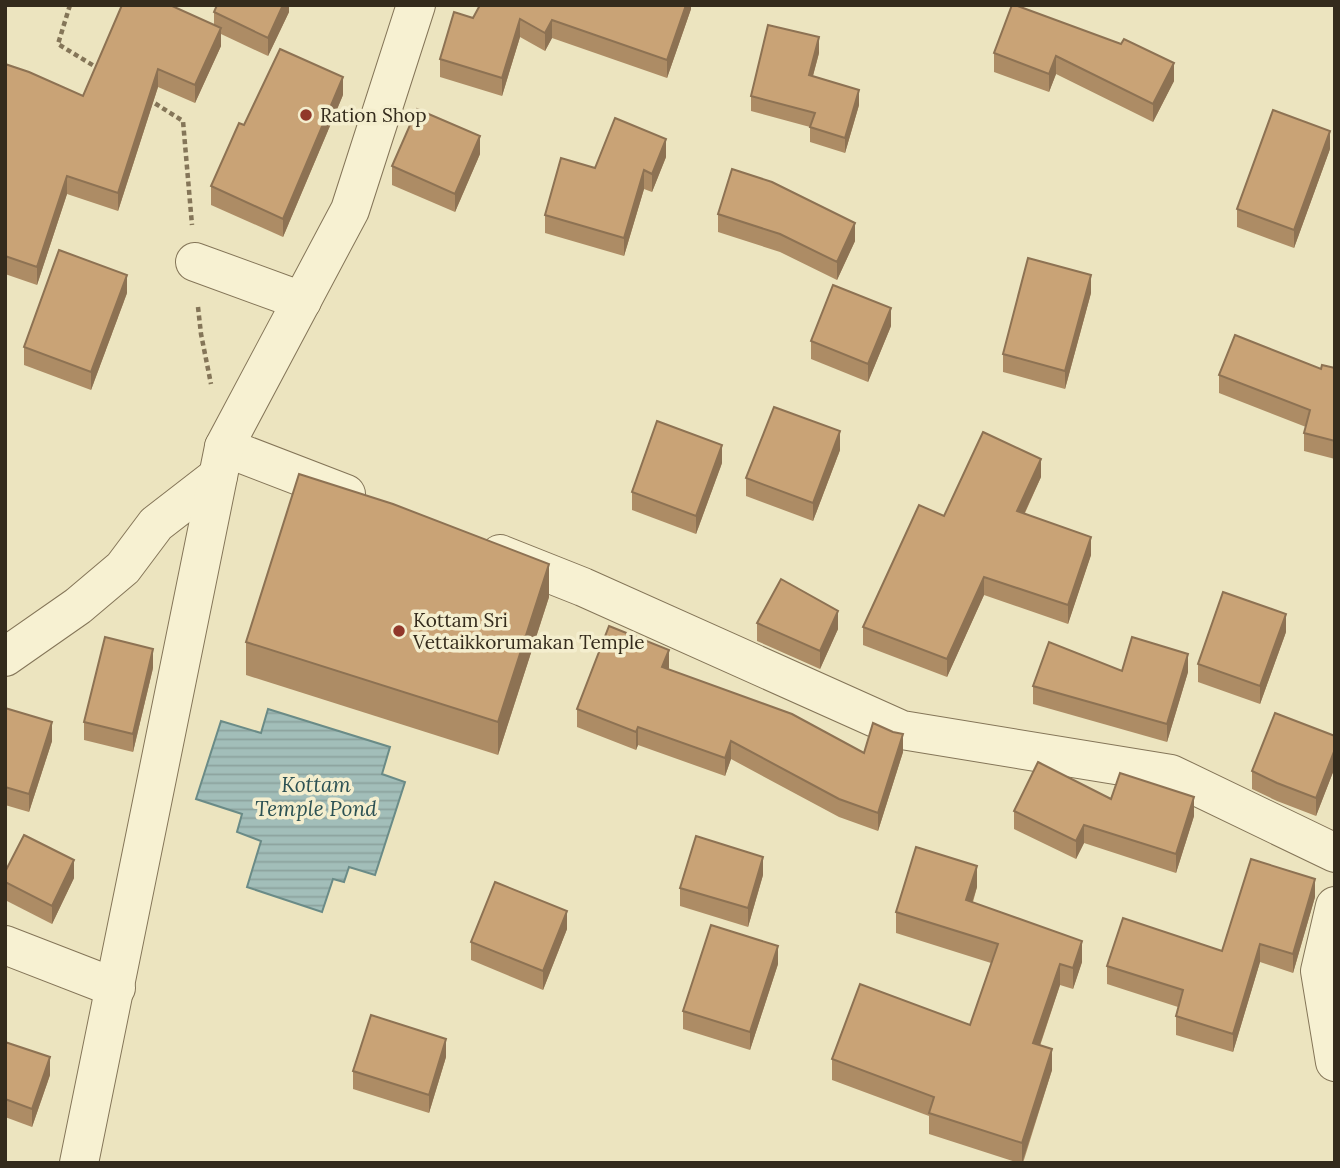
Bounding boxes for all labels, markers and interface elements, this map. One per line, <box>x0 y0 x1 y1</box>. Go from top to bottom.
place label: Ration Shop <box>320 103 427 127</box>
marker: Ration Shop <box>298 107 314 123</box>
place label: Kottam Sri Vettaikkorumakan Temple <box>412 608 644 654</box>
marker: Kottam Sri Vettaikkorumakan Temple <box>391 623 407 639</box>
water label: Kottam Temple Pond <box>255 771 377 822</box>

